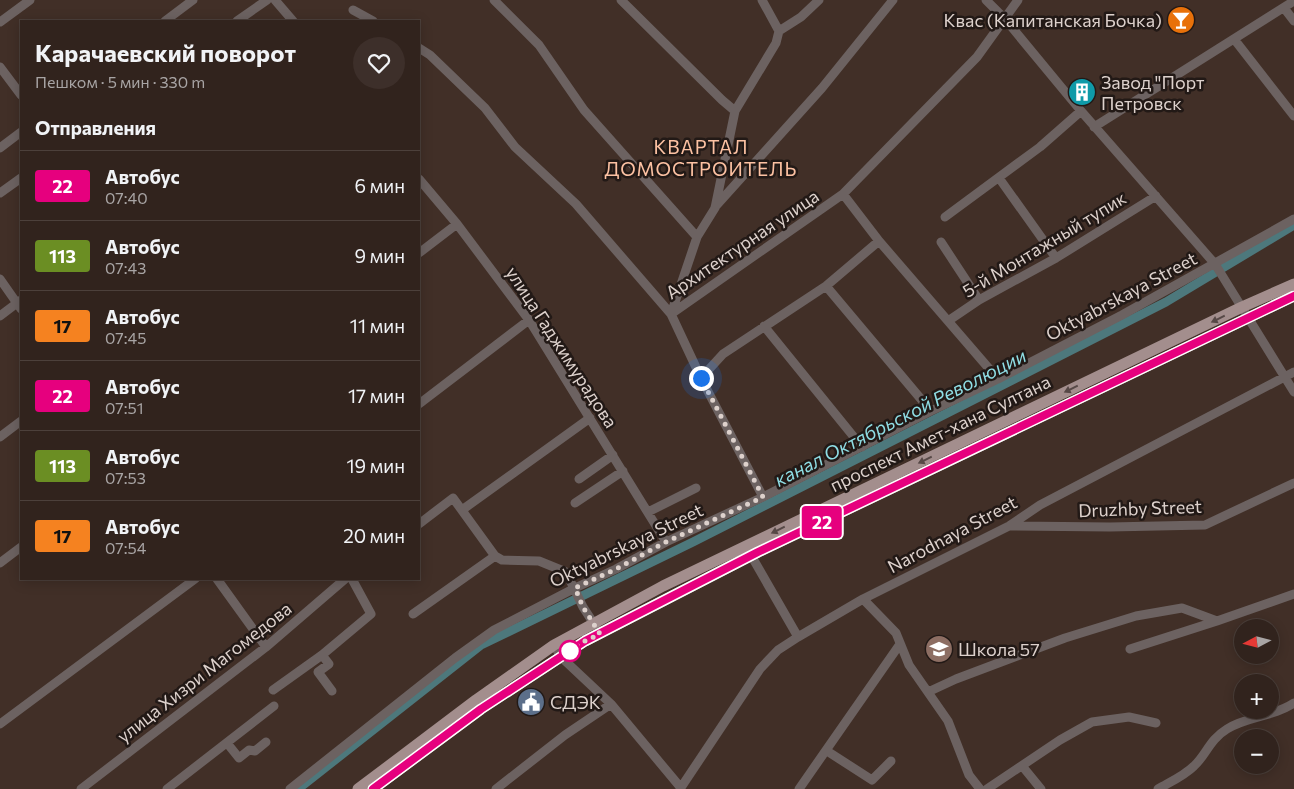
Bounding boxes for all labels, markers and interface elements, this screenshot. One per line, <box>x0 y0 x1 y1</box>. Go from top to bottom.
bar icon: Квас (Капитанская Бочка) <box>1166 5 1196 35</box>
place label: Квас (Капитанская Бочка) <box>943 9 1162 31</box>
button: heart <box>353 37 405 89</box>
text: Карачаевский поворот <box>35 38 296 67</box>
place label: Завод "Порт Петровск <box>1101 71 1205 114</box>
text: Пешком · 5 мин · 330 m <box>35 72 205 91</box>
building icon: Завод "Порт Петровск <box>1067 77 1097 107</box>
text: Отправления <box>35 116 156 139</box>
district label: КВАРТАЛ ДОМОСТРОИТЕЛЬ <box>604 135 798 180</box>
text: Автобус <box>105 165 180 188</box>
text: 6 мин <box>355 174 405 197</box>
text: 22 <box>52 175 73 197</box>
street label: Архитектурная улица <box>661 185 823 303</box>
street label: 5-й Монтажный тупик <box>958 186 1130 302</box>
text: 07:40 <box>105 188 148 207</box>
text: Автобус <box>105 235 180 258</box>
text: 9 мин <box>355 244 405 267</box>
text: 113 <box>49 245 76 267</box>
street label: Oktyabrskaya Street <box>1042 247 1200 345</box>
text: 07:43 <box>105 258 146 277</box>
street label: улица Гаджимурадова <box>502 262 622 432</box>
text: Автобус <box>105 305 180 328</box>
text: 11 мин <box>350 314 405 337</box>
text: 17 <box>53 315 72 337</box>
one-way arrow <box>1211 315 1225 323</box>
text: 07:45 <box>105 328 146 347</box>
water label: канал Октябрьской Революции <box>770 343 1030 491</box>
your location <box>689 366 714 391</box>
street label: проспект Амет-хана Султана <box>826 370 1054 496</box>
text: Автобус <box>105 375 180 398</box>
text: 17 мин <box>348 384 405 407</box>
text: 22 <box>52 385 73 407</box>
one-way arrow <box>1064 385 1079 393</box>
text: 07:51 <box>105 398 144 417</box>
text: Автобус <box>105 445 180 468</box>
text: 19 мин <box>346 454 405 477</box>
text: 113 <box>49 455 76 477</box>
one-way arrow <box>918 456 932 464</box>
text: 07:53 <box>105 468 146 487</box>
street label: Narodnaya Street <box>884 491 1020 577</box>
street label: Druzhby Street <box>1078 495 1202 521</box>
street label: Oktyabrskaya Street <box>546 498 706 592</box>
line badge: 22 <box>800 506 844 538</box>
text: 22 <box>812 511 832 533</box>
text: Автобус <box>105 515 180 538</box>
text: 20 мин <box>343 524 405 547</box>
text: 17 <box>53 525 72 547</box>
one-way arrow <box>771 526 786 534</box>
text: 07:54 <box>105 538 146 557</box>
street label: улица Хизри Магомедова <box>112 597 296 747</box>
north arrow <box>1234 619 1279 664</box>
map controls <box>1234 619 1279 774</box>
school or university icon: Школа 57 <box>924 634 954 664</box>
place label: Школа 57 <box>958 638 1040 660</box>
unlabelled marker <box>559 640 581 662</box>
button: + <box>1234 674 1279 719</box>
public building icon: СДЭК <box>516 687 546 717</box>
place label: СДЭК <box>550 691 601 713</box>
button: − <box>1234 729 1279 774</box>

